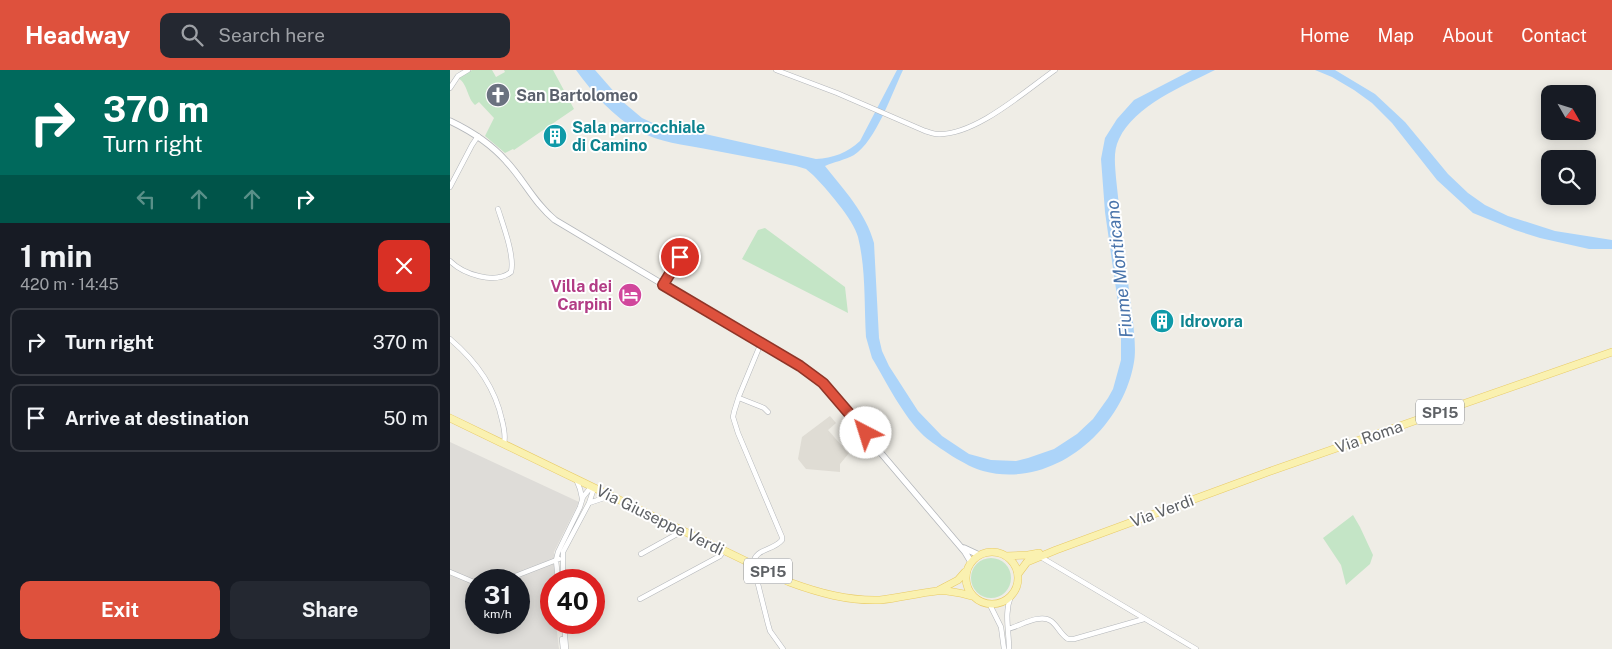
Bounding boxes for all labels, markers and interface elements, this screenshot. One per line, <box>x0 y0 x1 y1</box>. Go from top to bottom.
search box <box>160 13 510 58</box>
text: Headway <box>25 21 130 49</box>
icon: search <box>178 21 206 49</box>
text: Search here <box>218 24 325 46</box>
text: Home <box>1300 25 1350 46</box>
text: Map <box>1378 25 1414 46</box>
text: About <box>1442 25 1493 46</box>
text: Contact <box>1521 25 1587 46</box>
church icon: San Bartolomeo <box>485 82 511 108</box>
north arrow <box>1541 85 1596 140</box>
map controls <box>1541 85 1596 205</box>
place label: San Bartolomeo <box>516 86 638 105</box>
text: 370 m <box>103 89 209 130</box>
icon: right <box>20 90 85 155</box>
place label: Sala parrocchiale di Camino <box>572 118 705 155</box>
building icon: Sala parrocchiale di Camino <box>542 123 568 149</box>
text: Turn right <box>103 131 203 157</box>
button: search <box>1541 150 1596 205</box>
icon: left <box>132 185 160 213</box>
icon: ahead <box>185 185 213 213</box>
icon: ahead <box>238 185 266 213</box>
icon: right <box>291 185 319 213</box>
water label: Fiume Monticano <box>1101 199 1137 339</box>
pin <box>659 236 701 278</box>
text: 1 min <box>20 238 92 274</box>
button: close <box>378 240 430 292</box>
icon: arrive <box>666 243 694 271</box>
text: 420 m · 14:45 <box>20 275 119 294</box>
place label: Villa dei Carpini <box>550 277 612 314</box>
hotel icon: Villa dei Carpini <box>617 282 643 308</box>
building icon: Idrovora <box>1149 308 1175 334</box>
place label: Idrovora <box>1180 312 1243 331</box>
icon: right <box>22 328 50 356</box>
text: Turn right <box>65 331 154 353</box>
text: 370 m <box>373 331 428 353</box>
road number: SP15 <box>1416 400 1464 424</box>
icon: arrive <box>22 404 50 432</box>
position arrow <box>839 406 891 458</box>
text: Arrive at destination <box>65 407 249 429</box>
text: 50 m <box>383 407 428 429</box>
street label: Via Roma <box>1333 417 1405 457</box>
street label: Via Giuseppe Verdi <box>593 481 727 559</box>
street label: Via Verdi <box>1128 491 1196 531</box>
road number: SP15 <box>744 558 792 584</box>
speed limit sign: 40 <box>540 569 605 634</box>
text: 31 <box>484 580 511 610</box>
button: Exit <box>20 581 220 639</box>
button: Share <box>230 581 430 639</box>
text: km/h <box>483 607 512 621</box>

